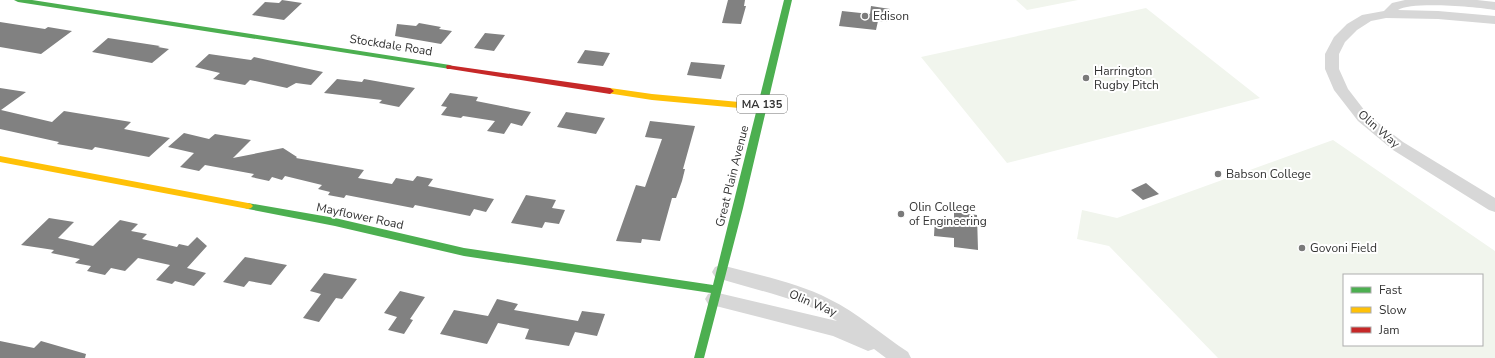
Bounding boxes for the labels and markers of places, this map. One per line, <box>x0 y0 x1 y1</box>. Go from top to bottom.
place label: Edison <box>873 8 909 24</box>
marker: Edison <box>860 11 870 21</box>
place label: Harrington Rugby Pitch <box>1094 63 1159 93</box>
marker: Harrington Rugby Pitch <box>1081 73 1091 83</box>
place label: Babson College <box>1226 166 1311 182</box>
marker: Babson College <box>1213 169 1223 179</box>
place label: Olin College of Engineering <box>909 199 987 229</box>
marker: Olin College of Engineering <box>896 209 906 219</box>
place label: Govoni Field <box>1310 240 1377 256</box>
marker: Govoni Field <box>1297 243 1307 253</box>

